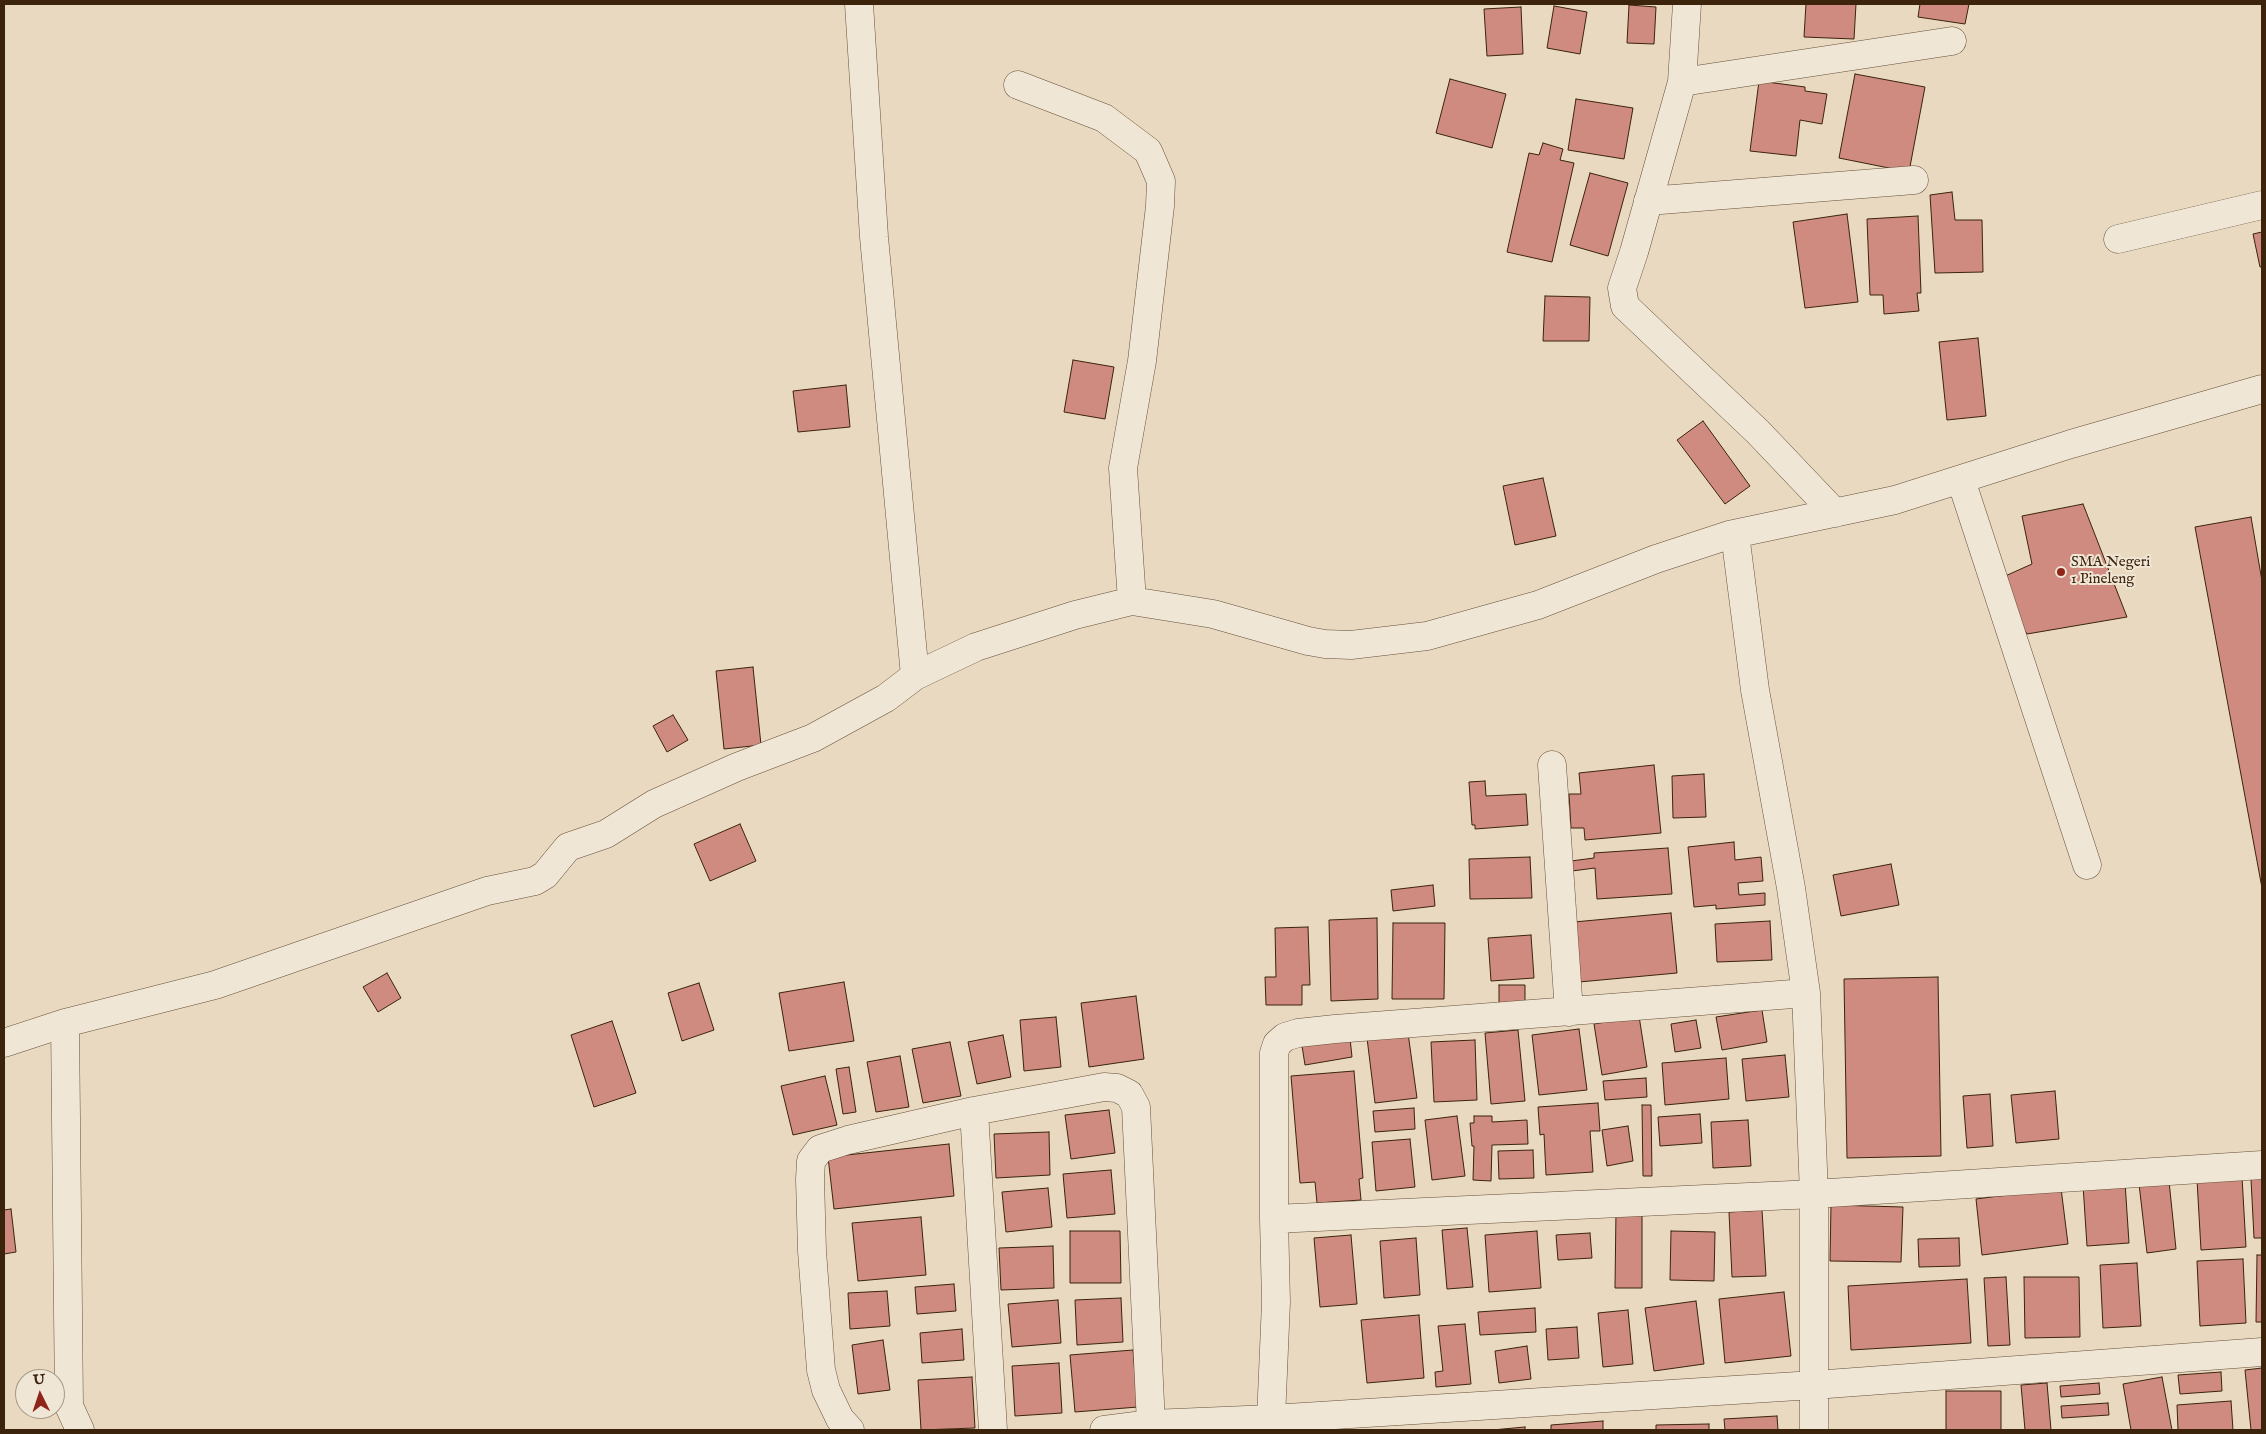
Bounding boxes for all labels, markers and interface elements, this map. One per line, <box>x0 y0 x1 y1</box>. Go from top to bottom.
place label: SMA Negeri 1 Pineleng <box>2071 554 2150 589</box>
marker: SMA Negeri 1 Pineleng <box>2055 566 2067 578</box>
north arrow <box>15 1369 65 1419</box>
text: U <box>32 1371 46 1389</box>

